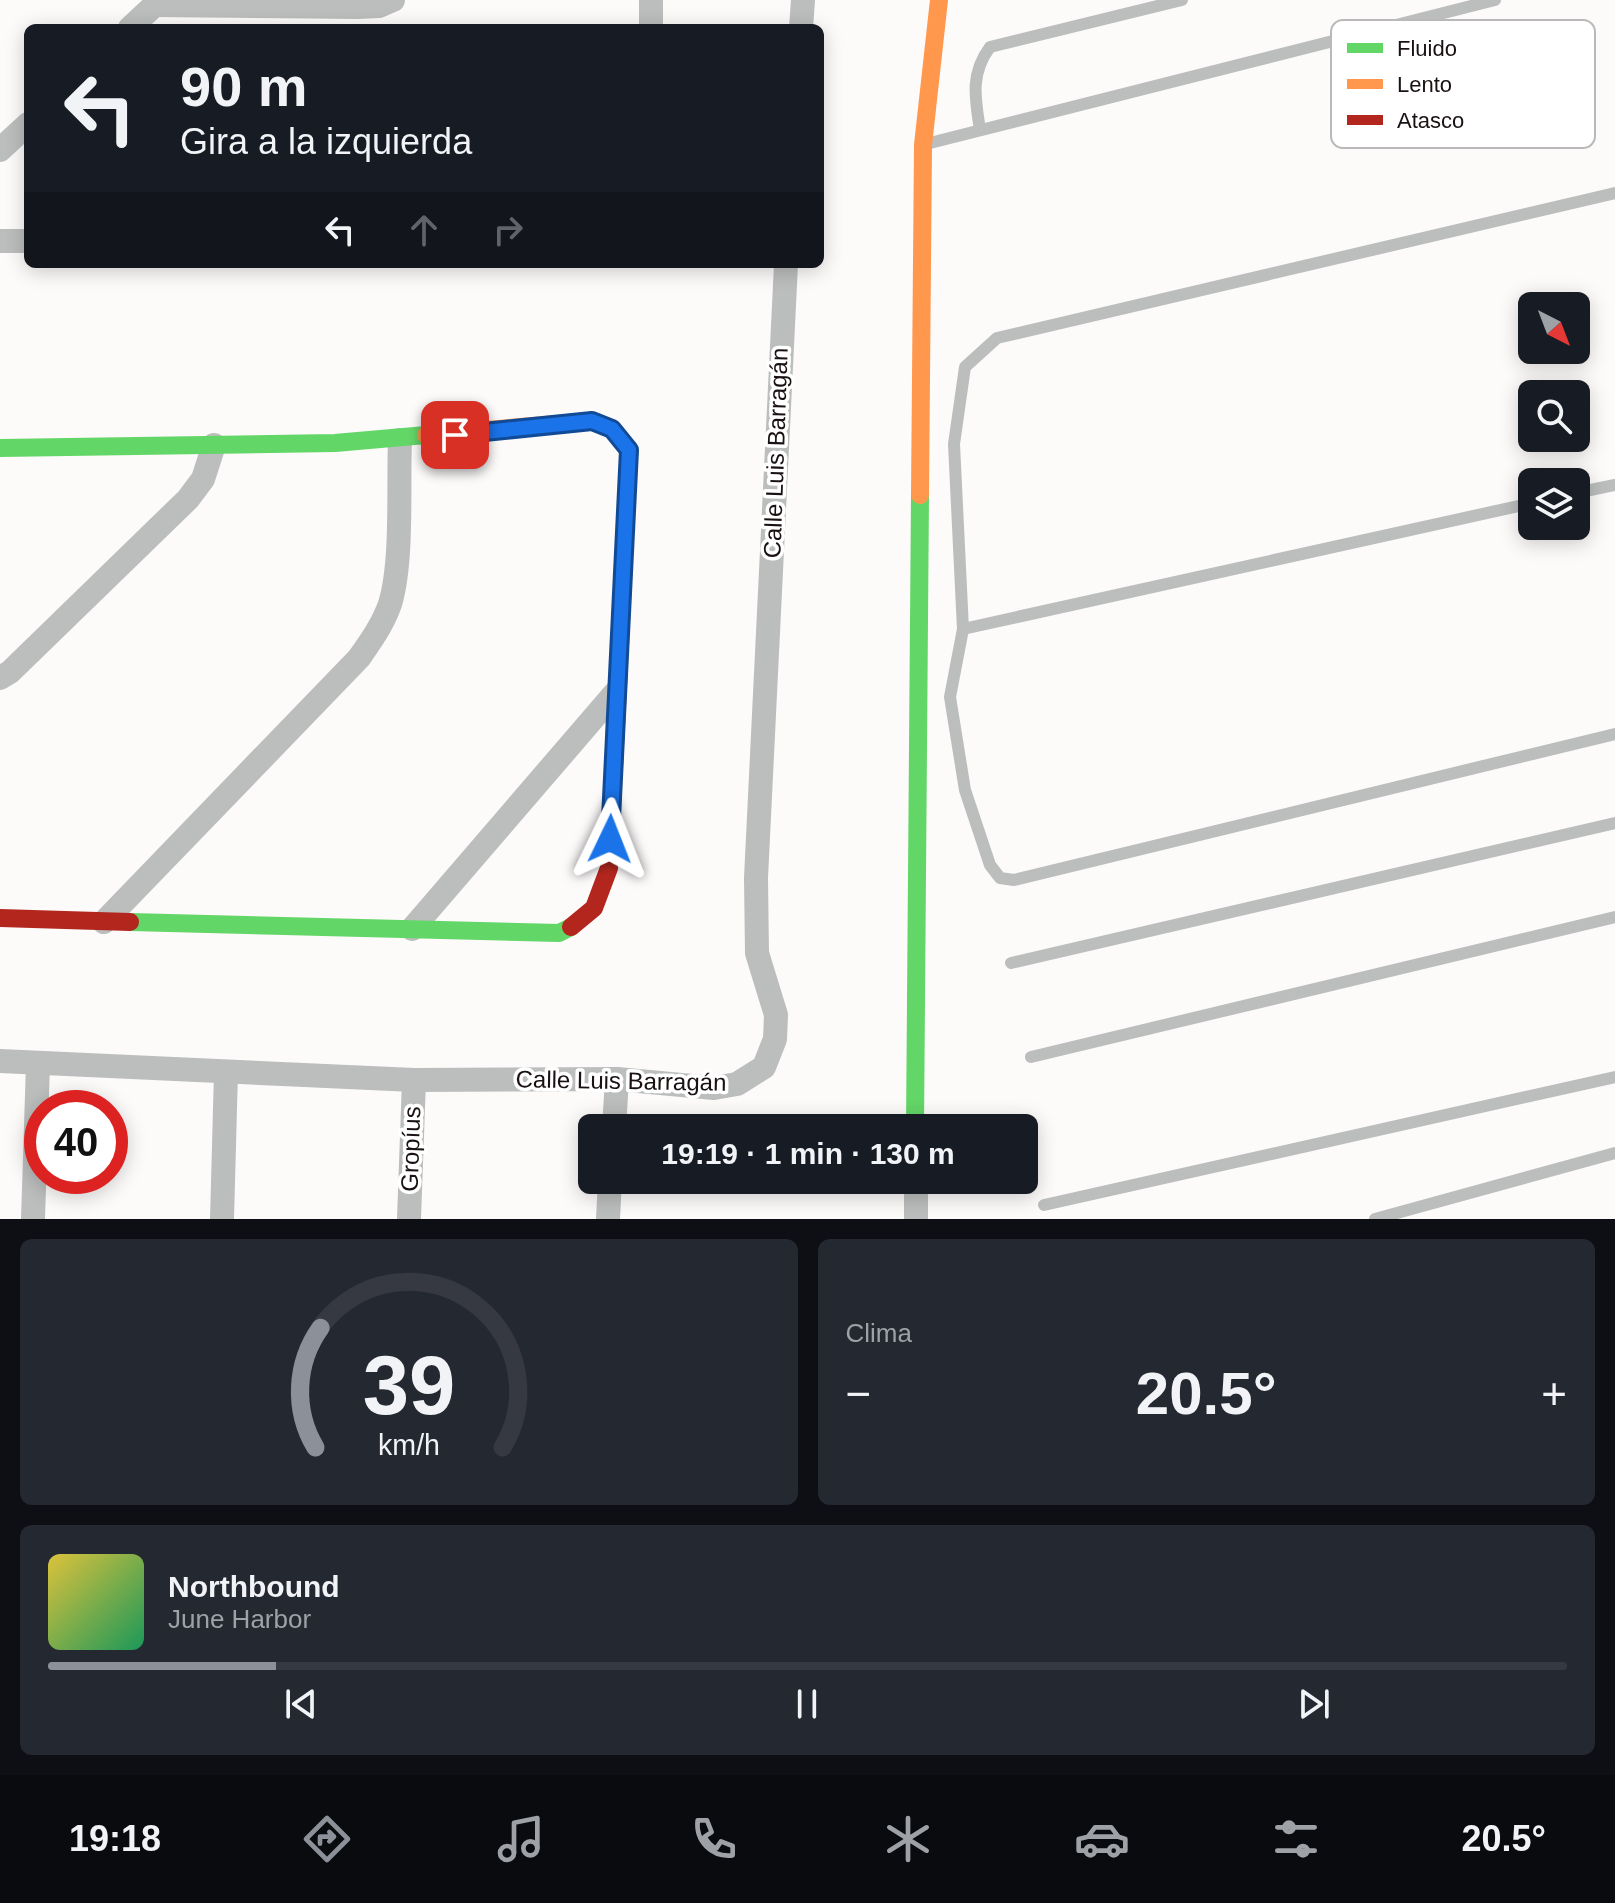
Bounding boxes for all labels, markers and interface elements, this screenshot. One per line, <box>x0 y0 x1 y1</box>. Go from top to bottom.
legend <box>1331 20 1595 148</box>
text: Fluido <box>1397 36 1457 61</box>
text: 90 m <box>180 55 308 118</box>
icon: left <box>48 56 152 160</box>
text: Lento <box>1397 72 1452 97</box>
text: Atasco <box>1397 108 1464 133</box>
text: Gira a la izquierda <box>180 121 472 162</box>
icon: left <box>318 208 362 252</box>
icon: ahead <box>402 208 446 252</box>
icon: right <box>486 208 530 252</box>
north arrow <box>1518 292 1590 364</box>
map controls <box>1518 292 1590 540</box>
street label: Calle Luis Barragán <box>758 347 793 559</box>
button: search <box>1518 380 1590 452</box>
pin <box>421 401 489 469</box>
icon: arrive <box>433 413 477 457</box>
button: layers <box>1518 468 1590 540</box>
position arrow <box>568 797 652 881</box>
street label: Calle Luis Barragán <box>515 1065 727 1096</box>
speed limit sign: 40 <box>24 1090 128 1194</box>
street label: Gropíus <box>396 1106 425 1192</box>
text: 19:19 · 1 min · 130 m <box>661 1137 955 1170</box>
text: Clima <box>846 1318 912 1348</box>
text: 39 <box>362 1339 455 1432</box>
text: 20.5° <box>1136 1360 1277 1427</box>
text: − <box>846 1369 871 1418</box>
text: + <box>1541 1369 1567 1418</box>
text: km/h <box>378 1429 440 1461</box>
text: Northbound <box>168 1570 340 1603</box>
text: June Harbor <box>168 1604 311 1634</box>
icon: previous <box>279 1682 323 1726</box>
icon: pause <box>785 1682 829 1726</box>
icon: next <box>1292 1682 1336 1726</box>
icon: directions <box>299 1811 355 1867</box>
icon: music <box>493 1811 549 1867</box>
icon: phone <box>686 1811 742 1867</box>
icon: climate <box>880 1811 936 1867</box>
icon: car <box>1074 1811 1130 1867</box>
icon: filters <box>1268 1811 1324 1867</box>
text: 19:18 <box>69 1818 161 1859</box>
text: 20.5° <box>1462 1818 1546 1859</box>

